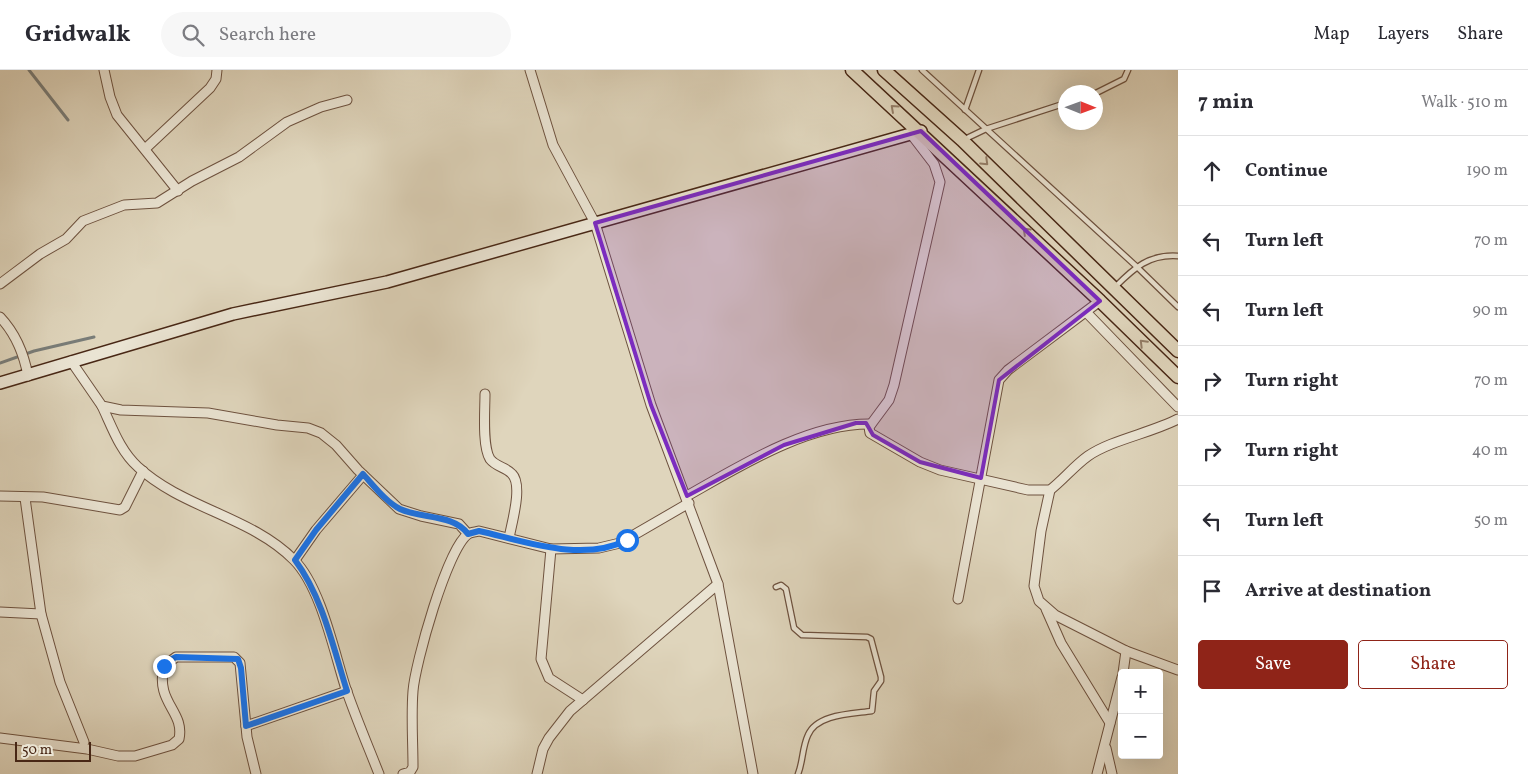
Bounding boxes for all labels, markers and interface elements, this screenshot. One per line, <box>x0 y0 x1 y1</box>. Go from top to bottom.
search box <box>161 12 511 57</box>
text: Gridwalk <box>25 18 131 52</box>
icon: search <box>179 21 207 49</box>
text: Search here <box>219 22 316 48</box>
text: Map <box>1313 22 1349 47</box>
text: Layers <box>1377 22 1429 47</box>
text: Share <box>1457 22 1503 47</box>
north arrow <box>1058 85 1103 130</box>
text: 7 min <box>1198 88 1254 117</box>
text: Walk · 510 m <box>1421 92 1508 114</box>
one-way arrow <box>891 105 900 114</box>
one-way arrow <box>979 156 988 165</box>
icon: ahead <box>1198 157 1226 185</box>
text: Continue <box>1245 158 1328 184</box>
text: 190 m <box>1466 160 1508 182</box>
icon: left <box>1198 227 1226 255</box>
one-way arrow <box>1023 228 1032 237</box>
text: Turn left <box>1245 228 1324 254</box>
text: 70 m <box>1474 230 1508 252</box>
icon: left <box>1198 297 1226 325</box>
text: Turn left <box>1245 298 1324 324</box>
text: 90 m <box>1472 300 1508 322</box>
one-way arrow <box>1140 340 1149 349</box>
icon: right <box>1198 367 1226 395</box>
text: Turn right <box>1245 368 1338 394</box>
text: 70 m <box>1474 370 1508 392</box>
icon: right <box>1198 437 1226 465</box>
text: Turn right <box>1245 438 1338 464</box>
text: 40 m <box>1472 440 1508 462</box>
icon: left <box>1198 507 1226 535</box>
text: Turn left <box>1245 508 1324 534</box>
text: 50 m <box>1474 510 1508 532</box>
route start <box>616 529 639 552</box>
icon: arrive <box>1198 577 1226 605</box>
text: Arrive at destination <box>1245 578 1431 604</box>
button: Save <box>1198 640 1348 689</box>
button: Share <box>1358 640 1508 689</box>
route end <box>153 655 176 678</box>
map controls <box>1118 669 1163 759</box>
button: + <box>1118 669 1163 714</box>
button: − <box>1118 714 1163 759</box>
scale bar <box>15 739 91 762</box>
text: 50 m <box>22 741 52 760</box>

